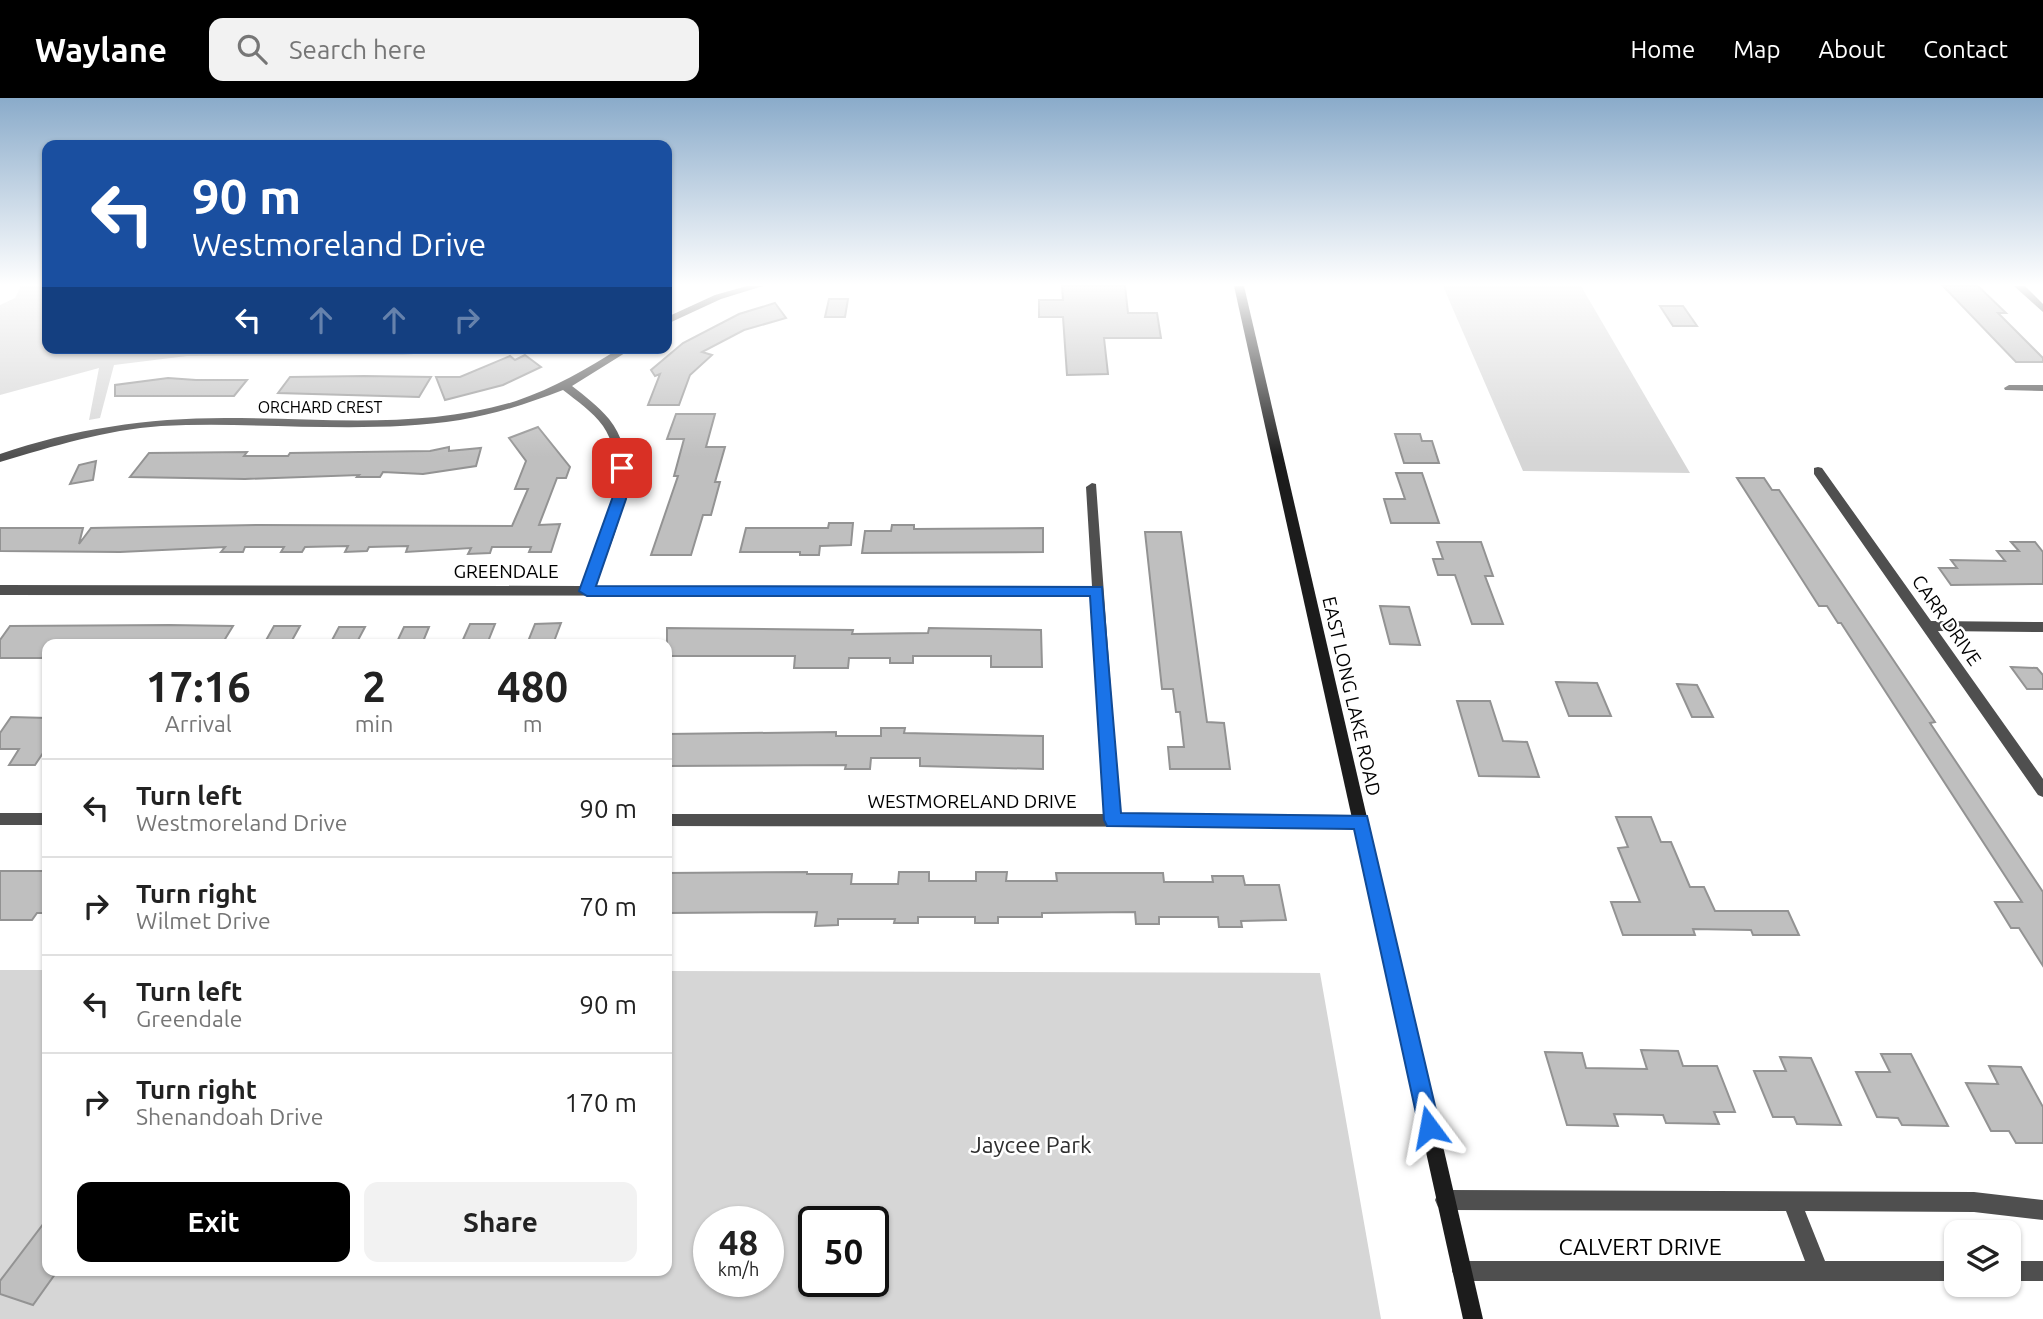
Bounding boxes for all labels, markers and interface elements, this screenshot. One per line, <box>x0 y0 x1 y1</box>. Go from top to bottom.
search box <box>209 18 699 81</box>
icon: search <box>233 30 271 68</box>
text: Waylane <box>35 31 167 68</box>
text: Search here <box>289 35 426 64</box>
text: Home <box>1630 36 1695 63</box>
text: Map <box>1733 36 1780 63</box>
text: About <box>1818 36 1885 63</box>
text: Contact <box>1923 36 2008 63</box>
icon: left <box>77 168 168 259</box>
text: 90 m <box>192 168 301 223</box>
text: Westmoreland Drive <box>192 226 486 262</box>
icon: left <box>229 301 267 339</box>
icon: ahead <box>302 301 340 339</box>
icon: ahead <box>375 301 413 339</box>
icon: right <box>448 301 486 339</box>
street label: ORCHARD CREST <box>258 398 382 416</box>
pin <box>592 438 652 498</box>
icon: arrive <box>603 449 641 487</box>
street label: GREENDALE <box>453 560 559 582</box>
street label: CARR DRIVE <box>1908 571 1986 669</box>
street label: EAST LONG LAKE ROAD <box>1318 594 1386 798</box>
text: 17:16 <box>146 663 251 710</box>
text: 2 <box>362 663 386 710</box>
text: 480 <box>497 663 568 710</box>
text: Arrival <box>165 711 232 736</box>
text: min <box>355 711 393 736</box>
text: m <box>523 711 543 736</box>
text: Turn left <box>136 781 242 810</box>
icon: left <box>77 789 115 827</box>
street label: WESTMORELAND DRIVE <box>867 790 1077 812</box>
text: 90 m <box>579 794 637 823</box>
text: Westmoreland Drive <box>136 810 347 835</box>
text: Turn right <box>136 879 257 908</box>
icon: right <box>77 887 115 925</box>
text: 70 m <box>579 892 637 921</box>
text: Wilmet Drive <box>136 908 271 933</box>
text: Turn left <box>136 977 242 1006</box>
icon: left <box>77 985 115 1023</box>
text: 90 m <box>579 990 637 1019</box>
text: Greendale <box>136 1006 242 1031</box>
text: Turn right <box>136 1075 257 1104</box>
icon: right <box>77 1083 115 1121</box>
text: 170 m <box>565 1088 637 1117</box>
position arrow <box>1392 1090 1466 1164</box>
text: Shenandoah Drive <box>136 1104 323 1129</box>
park label: Jaycee Park <box>970 1132 1092 1157</box>
button: Exit <box>77 1182 350 1262</box>
button: Share <box>364 1182 637 1262</box>
speed limit sign: 50 <box>798 1206 889 1297</box>
map controls <box>1944 1220 2021 1297</box>
button: layers <box>1944 1220 2021 1297</box>
text: 48 <box>719 1222 758 1262</box>
street label: CALVERT DRIVE <box>1558 1234 1722 1259</box>
text: km/h <box>718 1259 759 1279</box>

